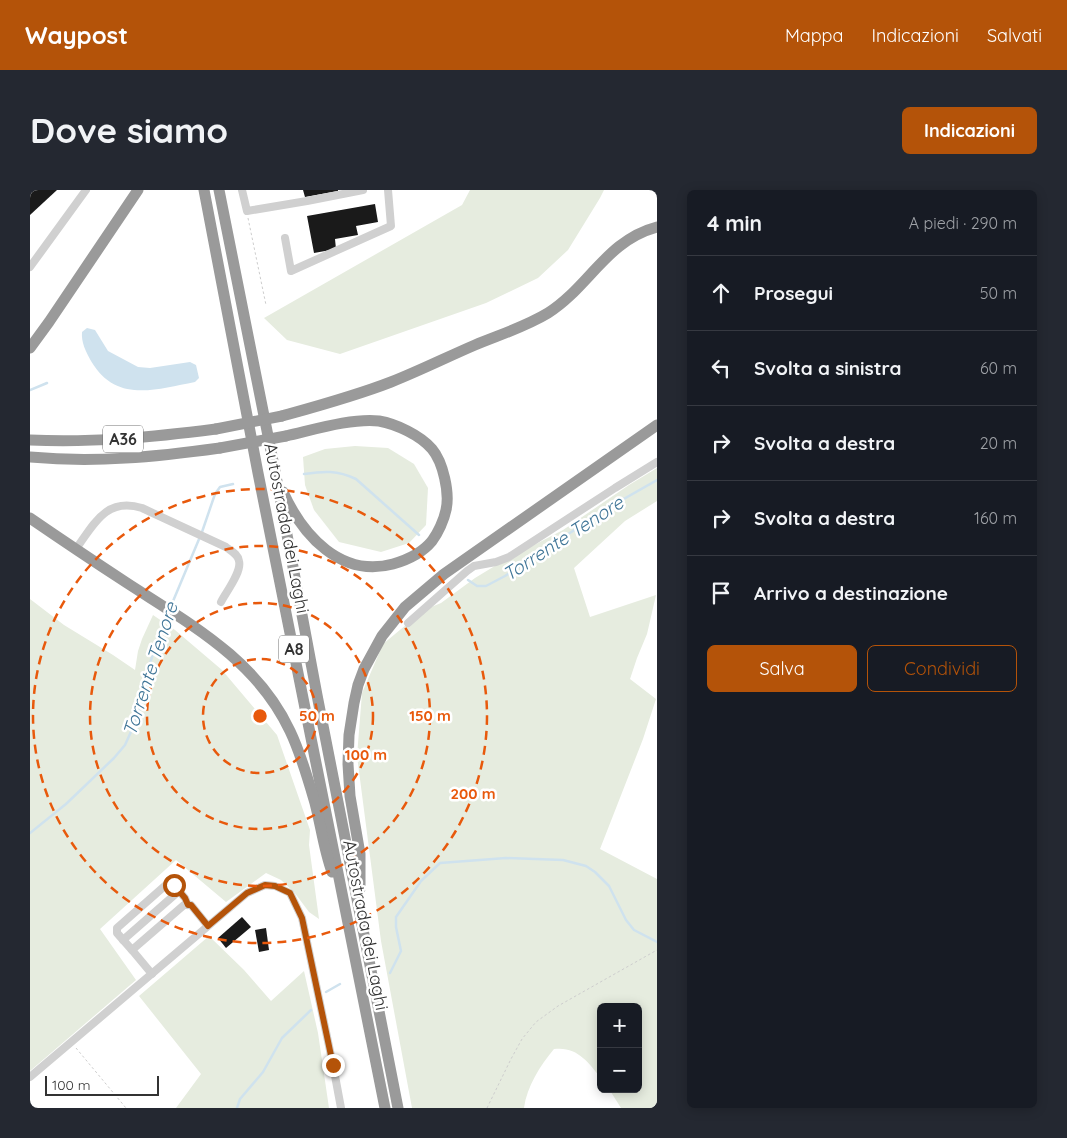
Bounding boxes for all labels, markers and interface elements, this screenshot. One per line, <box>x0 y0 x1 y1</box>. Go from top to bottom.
text: Waypost <box>25 20 128 50</box>
text: Mappa <box>785 24 843 47</box>
text: Indicazioni <box>871 24 959 47</box>
text: Salvati <box>987 24 1042 47</box>
button: Indicazioni <box>902 107 1037 154</box>
text: Dove siamo <box>30 108 228 152</box>
text: 4 min <box>707 210 762 236</box>
text: A piedi · 290 m <box>909 213 1017 233</box>
icon: ahead <box>707 279 735 307</box>
text: Prosegui <box>754 281 833 305</box>
text: 50 m <box>980 283 1017 303</box>
icon: left <box>707 354 735 382</box>
text: Svolta a sinistra <box>754 356 901 380</box>
text: 60 m <box>980 358 1017 378</box>
road number: A36 <box>103 425 143 452</box>
icon: right <box>707 429 735 457</box>
text: Svolta a destra <box>754 431 895 455</box>
text: 20 m <box>980 433 1017 453</box>
street label: Autostrada dei Laghi <box>259 441 315 615</box>
water label: Torrente Tenore <box>498 489 629 586</box>
icon: right <box>707 504 735 532</box>
text: Svolta a destra <box>754 506 895 530</box>
text: 160 m <box>974 508 1017 528</box>
icon: arrive <box>707 579 735 607</box>
text: Arrivo a destinazione <box>754 581 948 605</box>
water label: Torrente Tenore <box>117 598 183 739</box>
road number: A8 <box>279 636 309 662</box>
button: Salva <box>707 645 857 692</box>
button: Condividi <box>867 645 1017 692</box>
text: 50 m <box>299 706 335 725</box>
text: 150 m <box>409 706 451 725</box>
centre of rings <box>251 707 269 725</box>
text: 100 m <box>345 745 387 764</box>
text: 200 m <box>451 784 496 803</box>
street label: Autostrada dei Laghi <box>338 838 394 1012</box>
route start <box>163 874 186 897</box>
map controls <box>597 1003 642 1093</box>
button: + <box>597 1003 642 1048</box>
button: − <box>597 1048 642 1093</box>
route end <box>322 1054 345 1077</box>
scale bar <box>45 1073 159 1096</box>
text: 100 m <box>52 1076 90 1094</box>

